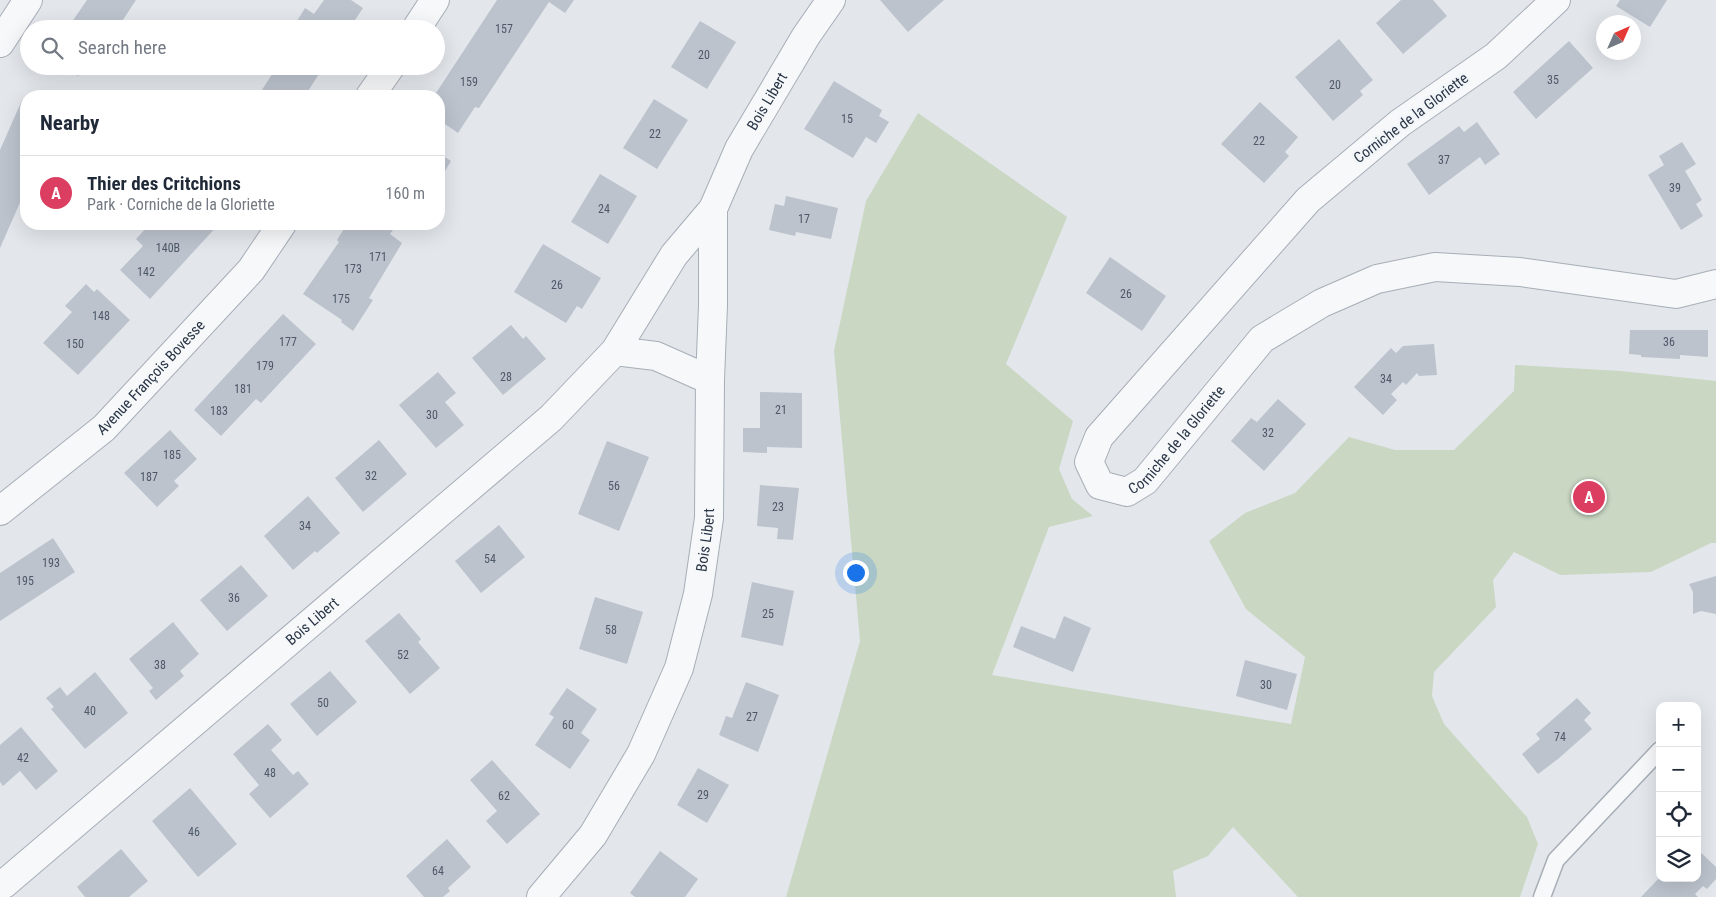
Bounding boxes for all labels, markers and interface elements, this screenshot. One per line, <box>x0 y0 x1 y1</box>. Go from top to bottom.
north arrow <box>1596 15 1641 60</box>
search box <box>20 20 445 75</box>
house number: 157 <box>495 22 513 36</box>
icon: search <box>38 34 66 62</box>
text: Search here <box>78 36 166 59</box>
house number: 20 <box>698 48 710 62</box>
street label: Bois Libert <box>743 69 791 133</box>
street label: Corniche de la Gloriette <box>1350 69 1472 167</box>
house number: 35 <box>1547 73 1559 87</box>
house number: 159 <box>460 75 478 89</box>
house number: 20 <box>1329 78 1341 92</box>
text: Nearby <box>40 111 99 135</box>
house number: 15 <box>841 112 853 126</box>
house number: 22 <box>649 127 661 141</box>
house number: 22 <box>1253 134 1265 148</box>
house number: 37 <box>1438 153 1450 167</box>
text: Thier des Critchions <box>87 172 241 195</box>
house number: 39 <box>1669 181 1681 195</box>
text: A <box>51 184 61 203</box>
text: 160 m <box>386 184 425 203</box>
text: Park · Corniche de la Gloriette <box>87 195 275 214</box>
house number: 24 <box>598 202 610 216</box>
house number: 17 <box>798 212 810 226</box>
house number: 140B <box>156 241 180 255</box>
house number: 171 <box>369 250 387 264</box>
house number: 173 <box>344 262 362 276</box>
house number: 142 <box>137 265 155 279</box>
house number: 26 <box>551 278 563 292</box>
house number: 26 <box>1120 287 1132 301</box>
house number: 175 <box>332 292 350 306</box>
house number: 148 <box>92 309 110 323</box>
street label: Avenue François Bovesse <box>94 316 209 439</box>
house number: 177 <box>279 335 297 349</box>
house number: 36 <box>1663 335 1675 349</box>
house number: 150 <box>66 337 84 351</box>
house number: 179 <box>256 359 274 373</box>
house number: 28 <box>500 370 512 384</box>
house number: 34 <box>1380 372 1392 386</box>
house number: 181 <box>234 382 252 396</box>
street label: Corniche de la Gloriette <box>1125 382 1229 498</box>
house number: 21 <box>775 403 787 417</box>
house number: 183 <box>210 404 228 418</box>
house number: 30 <box>426 408 438 422</box>
house number: 32 <box>1262 426 1274 440</box>
house number: 185 <box>163 448 181 462</box>
house number: 32 <box>365 469 377 483</box>
house number: 187 <box>140 470 158 484</box>
pin: A <box>1573 478 1605 516</box>
house number: 56 <box>608 479 620 493</box>
house number: 23 <box>772 500 784 514</box>
street label: Bois Libert <box>692 508 718 573</box>
house number: 34 <box>299 519 311 533</box>
house number: 54 <box>484 552 496 566</box>
house number: 193 <box>42 556 60 570</box>
your location <box>843 560 869 586</box>
house number: 195 <box>16 574 34 588</box>
house number: 36 <box>228 591 240 605</box>
street label: Bois Libert <box>282 594 342 649</box>
house number: 25 <box>762 607 774 621</box>
house number: 58 <box>605 623 617 637</box>
house number: 52 <box>397 648 409 662</box>
house number: 38 <box>154 658 166 672</box>
house number: 30 <box>1260 678 1272 692</box>
house number: 50 <box>317 696 329 710</box>
map controls <box>1656 702 1701 882</box>
button: + <box>1656 702 1701 747</box>
house number: 40 <box>84 704 96 718</box>
house number: 27 <box>746 710 758 724</box>
house number: 60 <box>562 718 574 732</box>
house number: 74 <box>1554 730 1566 744</box>
button: − <box>1656 747 1701 792</box>
house number: 42 <box>17 751 29 765</box>
house number: 48 <box>264 766 276 780</box>
house number: 29 <box>697 788 709 802</box>
house number: 62 <box>498 789 510 803</box>
button: locate <box>1656 792 1701 837</box>
house number: 46 <box>188 825 200 839</box>
button: layers <box>1656 837 1701 882</box>
house number: 64 <box>432 864 444 878</box>

